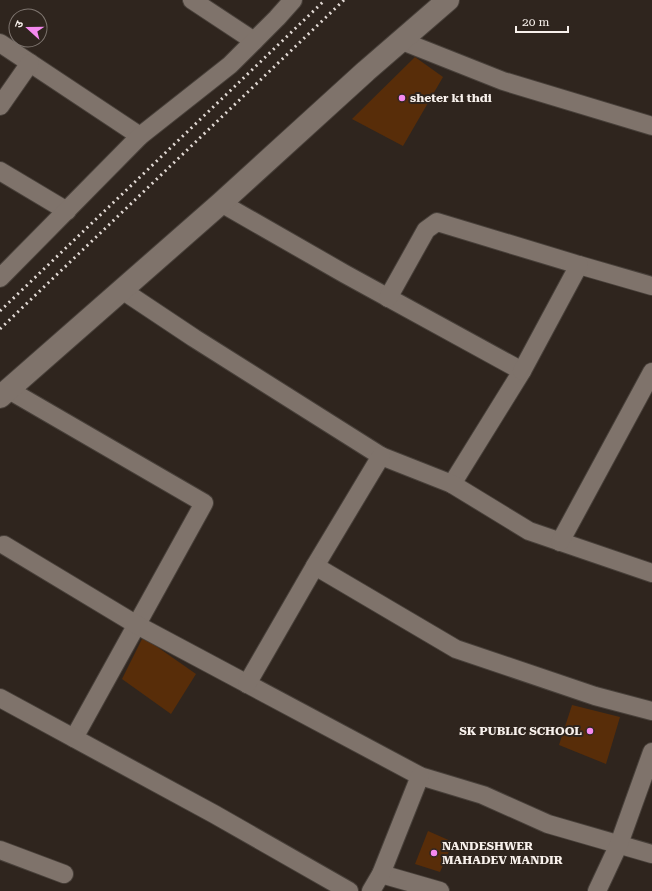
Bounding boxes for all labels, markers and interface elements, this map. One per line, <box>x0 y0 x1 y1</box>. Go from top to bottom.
north arrow <box>8 8 48 48</box>
scale bar <box>516 8 568 34</box>
text: 20 m <box>522 15 549 29</box>
text: उ <box>12 19 27 30</box>
place label: sheter ki thdi <box>410 91 492 105</box>
marker: sheter ki thdi <box>397 93 407 103</box>
place label: SK PUBLIC SCHOOL <box>459 724 582 738</box>
marker: SK PUBLIC SCHOOL <box>585 726 595 736</box>
place label: NANDESHWER MAHADEV MANDIR <box>442 839 563 867</box>
marker: NANDESHWER MAHADEV MANDIR <box>429 848 439 858</box>

